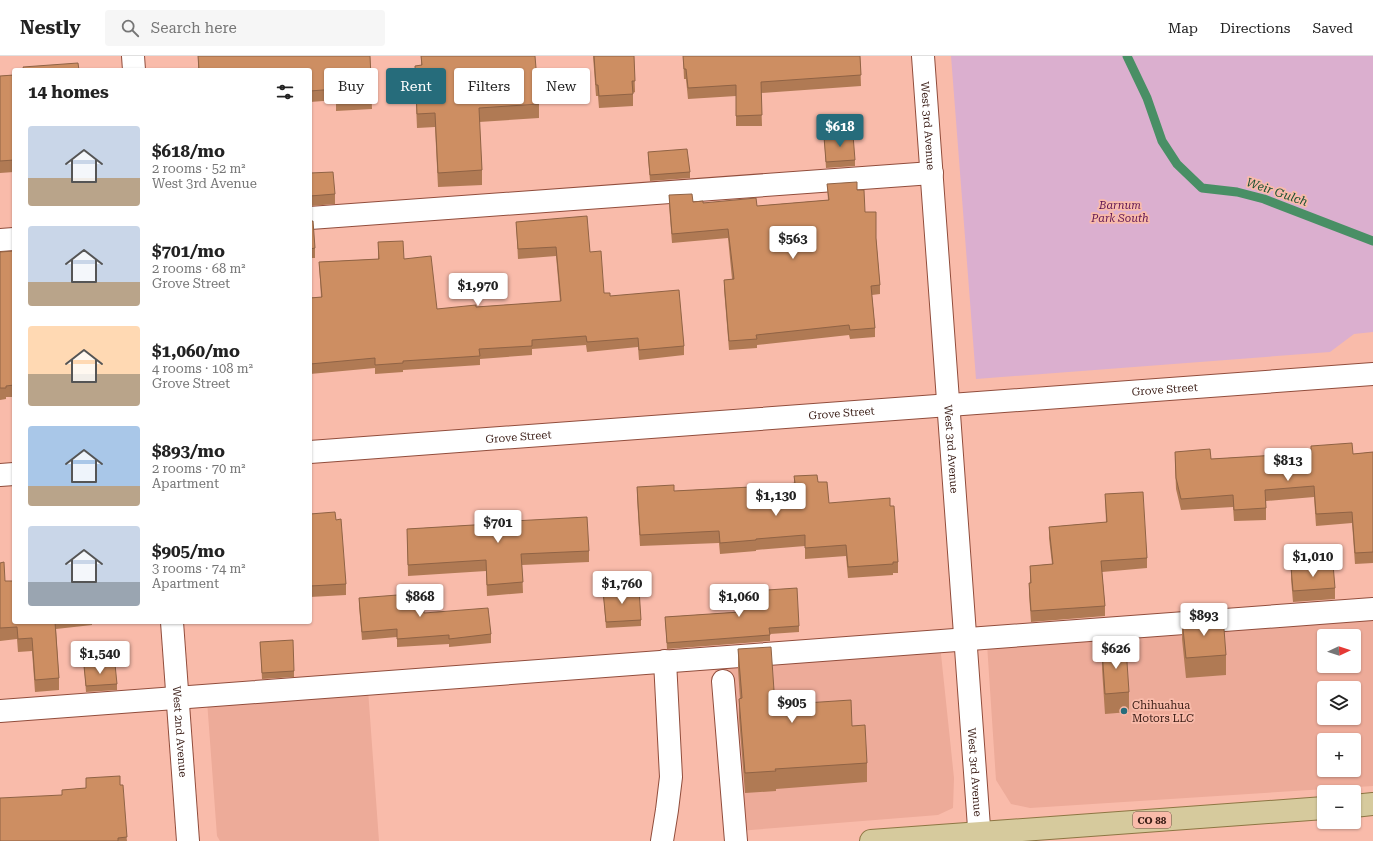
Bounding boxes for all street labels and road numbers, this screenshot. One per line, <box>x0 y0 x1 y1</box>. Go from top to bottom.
street label: West 3rd Avenue <box>918 81 937 171</box>
street label: Grove Street <box>1131 381 1198 399</box>
street label: West 3rd Avenue <box>941 404 961 494</box>
street label: Grove Street <box>808 405 875 422</box>
street label: Grove Street <box>485 428 552 446</box>
street label: West 2nd Avenue <box>170 686 189 778</box>
street label: West 3rd Avenue <box>965 727 984 817</box>
road number: CO 88 <box>1133 812 1171 828</box>

